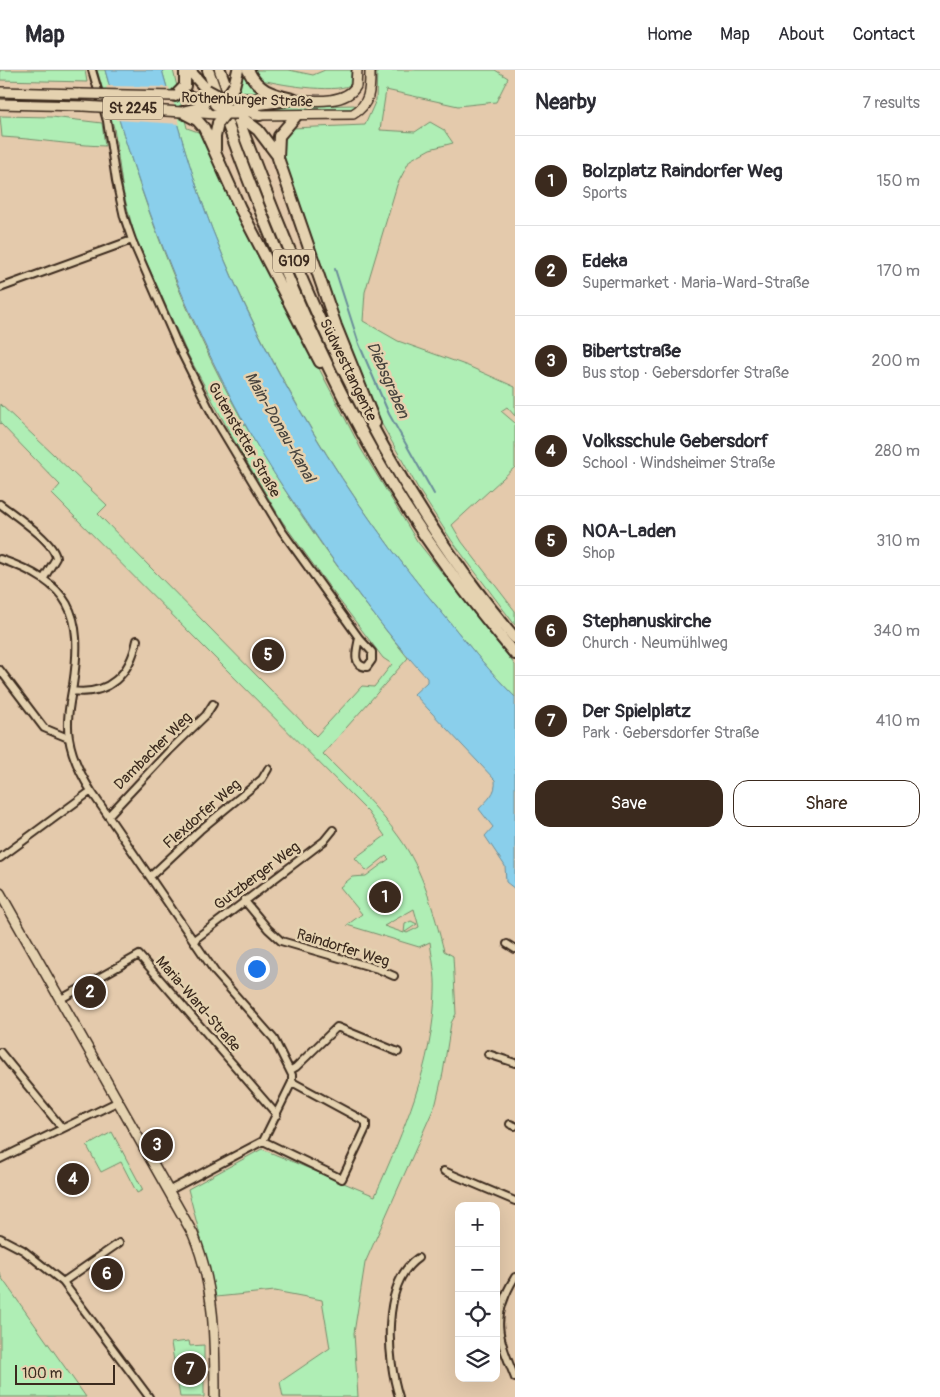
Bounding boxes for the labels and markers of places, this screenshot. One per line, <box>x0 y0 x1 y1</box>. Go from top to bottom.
pin: 5 <box>252 636 284 674</box>
pin: 1 <box>369 878 401 916</box>
pin: 2 <box>74 973 106 1011</box>
pin: 3 <box>141 1126 173 1164</box>
pin: 4 <box>57 1160 89 1198</box>
pin: 6 <box>91 1255 123 1293</box>
pin: 7 <box>174 1350 206 1388</box>

